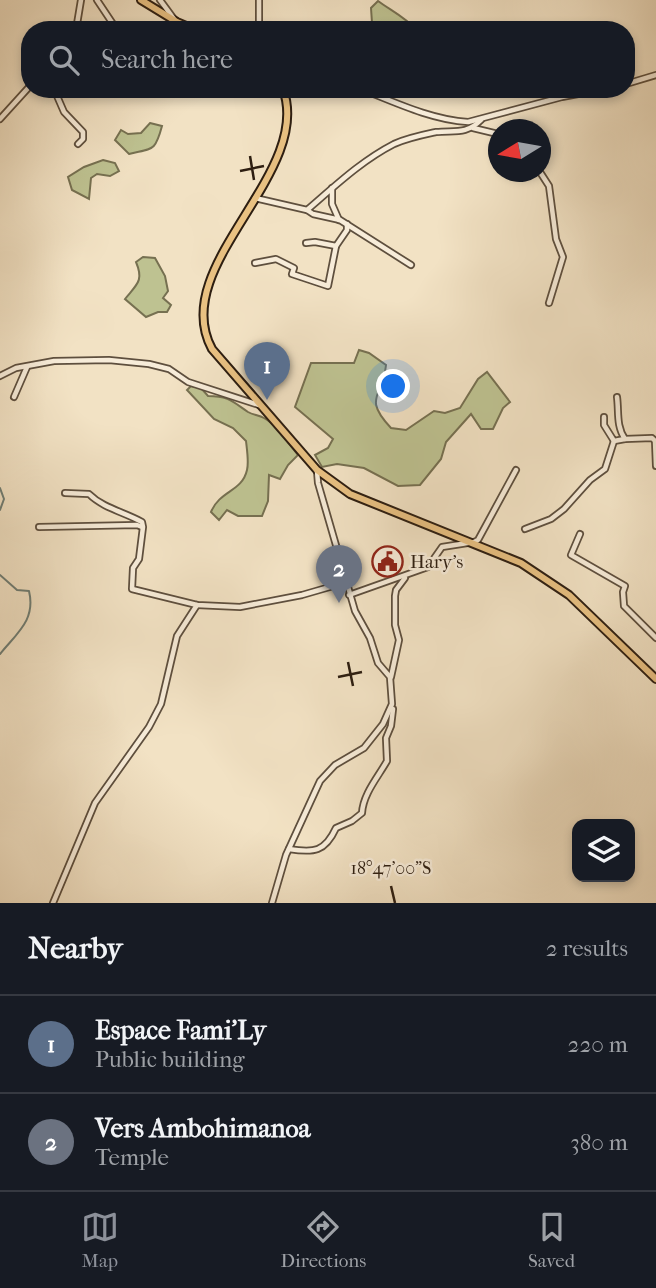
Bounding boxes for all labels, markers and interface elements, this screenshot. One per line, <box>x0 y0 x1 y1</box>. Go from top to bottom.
search box <box>21 21 635 98</box>
icon: search <box>45 41 83 79</box>
text: Search here <box>101 44 233 75</box>
north arrow <box>488 119 551 182</box>
pin: 1 <box>244 342 290 400</box>
your location <box>376 369 410 403</box>
public building icon: Hary's <box>370 544 404 578</box>
pin: 2 <box>316 545 362 603</box>
place label: Hary's <box>410 551 463 573</box>
map controls <box>572 819 635 882</box>
button: layers <box>572 819 635 882</box>
text: 18°47'00"S <box>351 858 431 879</box>
text: Nearby <box>28 931 123 966</box>
text: 2 results <box>546 935 628 962</box>
text: Espace Fami'Ly <box>95 1015 266 1046</box>
text: 1 <box>47 1031 55 1058</box>
text: 220 m <box>568 1031 628 1058</box>
text: Public building <box>95 1046 245 1073</box>
text: Vers Ambohimanoa <box>95 1113 311 1144</box>
text: 2 <box>45 1129 57 1156</box>
text: 380 m <box>570 1129 628 1156</box>
text: Temple <box>95 1144 169 1171</box>
tab: Map <box>81 1208 119 1272</box>
tab: Directions <box>281 1208 366 1272</box>
tab: Saved <box>528 1208 575 1272</box>

